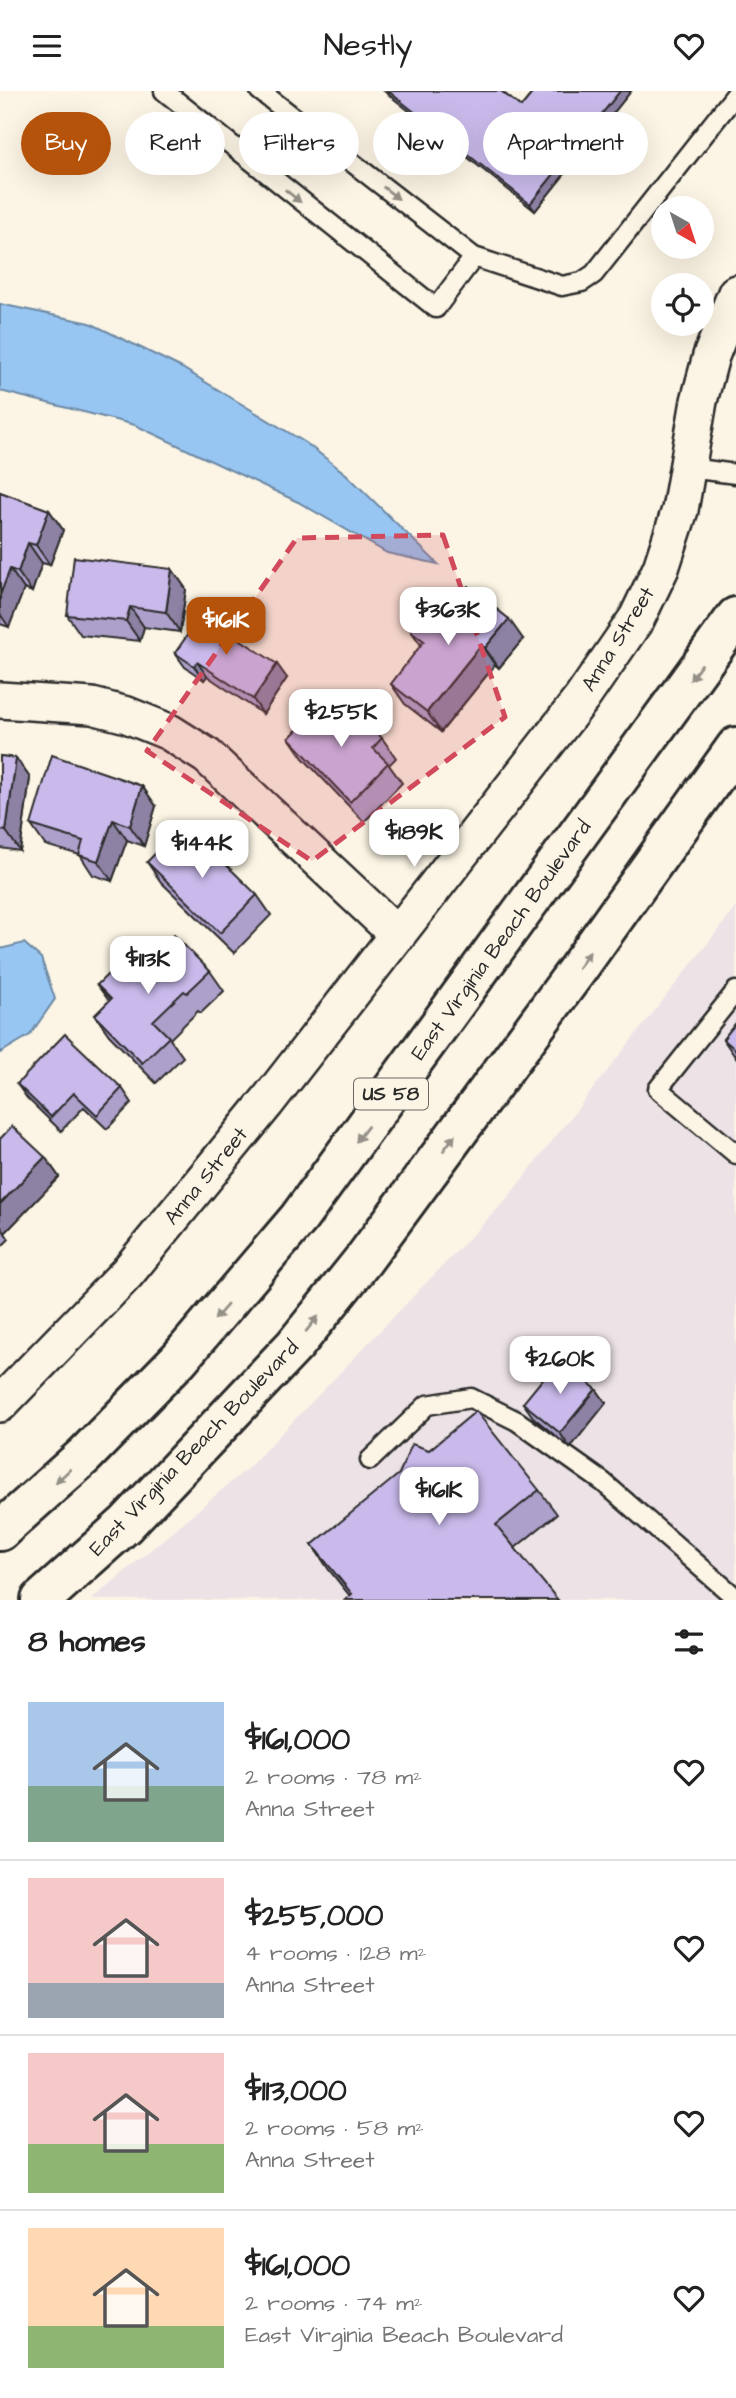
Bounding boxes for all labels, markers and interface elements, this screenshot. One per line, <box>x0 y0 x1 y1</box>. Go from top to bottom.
text: Nestly <box>324 23 412 68</box>
icon: menu <box>28 27 66 65</box>
icon: heart <box>670 27 708 65</box>
chip: Buy <box>21 112 111 175</box>
chip: Rent <box>125 112 225 175</box>
chip: Filters <box>239 112 359 175</box>
chip: New <box>373 112 469 175</box>
chip: Apartment <box>483 112 648 175</box>
one-way arrow <box>382 185 400 199</box>
one-way arrow <box>284 188 302 203</box>
north arrow <box>651 196 714 259</box>
map controls <box>651 196 714 336</box>
button: locate <box>651 273 714 336</box>
street label: Anna Street <box>574 581 662 697</box>
pin: $363K <box>399 587 497 647</box>
text: $363K <box>416 594 480 626</box>
pin: $161K <box>177 597 275 657</box>
text: $161K <box>202 604 250 636</box>
one-way arrow <box>688 662 703 680</box>
pin: $255K <box>292 689 390 749</box>
text: $255K <box>305 696 377 728</box>
pin: $189K <box>365 809 463 869</box>
street label: East Virginia Beach Boulevard <box>404 814 600 1067</box>
text: $189K <box>385 816 443 848</box>
pin: $144K <box>153 821 251 880</box>
text: $144K <box>172 827 232 859</box>
pin: $113K <box>99 937 197 996</box>
text: $113K <box>126 943 170 975</box>
one-way arrow <box>577 951 591 969</box>
road number: US 58 <box>354 1078 428 1109</box>
street label: Anna Street <box>157 1121 255 1231</box>
one-way arrow <box>355 1125 369 1143</box>
one-way arrow <box>442 1134 456 1152</box>
one-way arrow <box>214 1304 229 1321</box>
one-way arrow <box>304 1315 318 1333</box>
street label: East Virginia Beach Boulevard <box>83 1333 307 1564</box>
pin: $260K <box>511 1337 609 1396</box>
text: $260K <box>526 1343 594 1375</box>
pin: $161K <box>390 1467 488 1527</box>
one-way arrow <box>55 1468 72 1484</box>
text: $161K <box>415 1474 463 1506</box>
text: 8 homes <box>28 1621 146 1663</box>
icon: filters <box>670 1623 708 1661</box>
text: $161,000 <box>245 1719 350 1761</box>
icon: home <box>84 1730 168 1814</box>
icon: heart <box>670 1753 708 1791</box>
text: 2 rooms · 78 m² <box>245 1761 422 1793</box>
text: Anna Street <box>245 1793 375 1825</box>
text: $255,000 <box>245 1895 383 1937</box>
icon: home <box>84 1906 168 1990</box>
icon: heart <box>670 1929 708 1967</box>
text: 4 rooms · 128 m² <box>245 1937 426 1969</box>
text: Anna Street <box>245 1969 375 2001</box>
text: $113,000 <box>245 2070 347 2112</box>
icon: home <box>84 2081 168 2165</box>
icon: heart <box>670 2104 708 2142</box>
text: 2 rooms · 58 m² <box>245 2112 424 2144</box>
text: Anna Street <box>245 2144 375 2176</box>
text: $161,000 <box>245 2245 350 2287</box>
icon: home <box>84 2256 168 2340</box>
icon: heart <box>670 2279 708 2317</box>
text: 2 rooms · 74 m² <box>245 2287 423 2319</box>
text: East Virginia Beach Boulevard <box>245 2319 563 2351</box>

